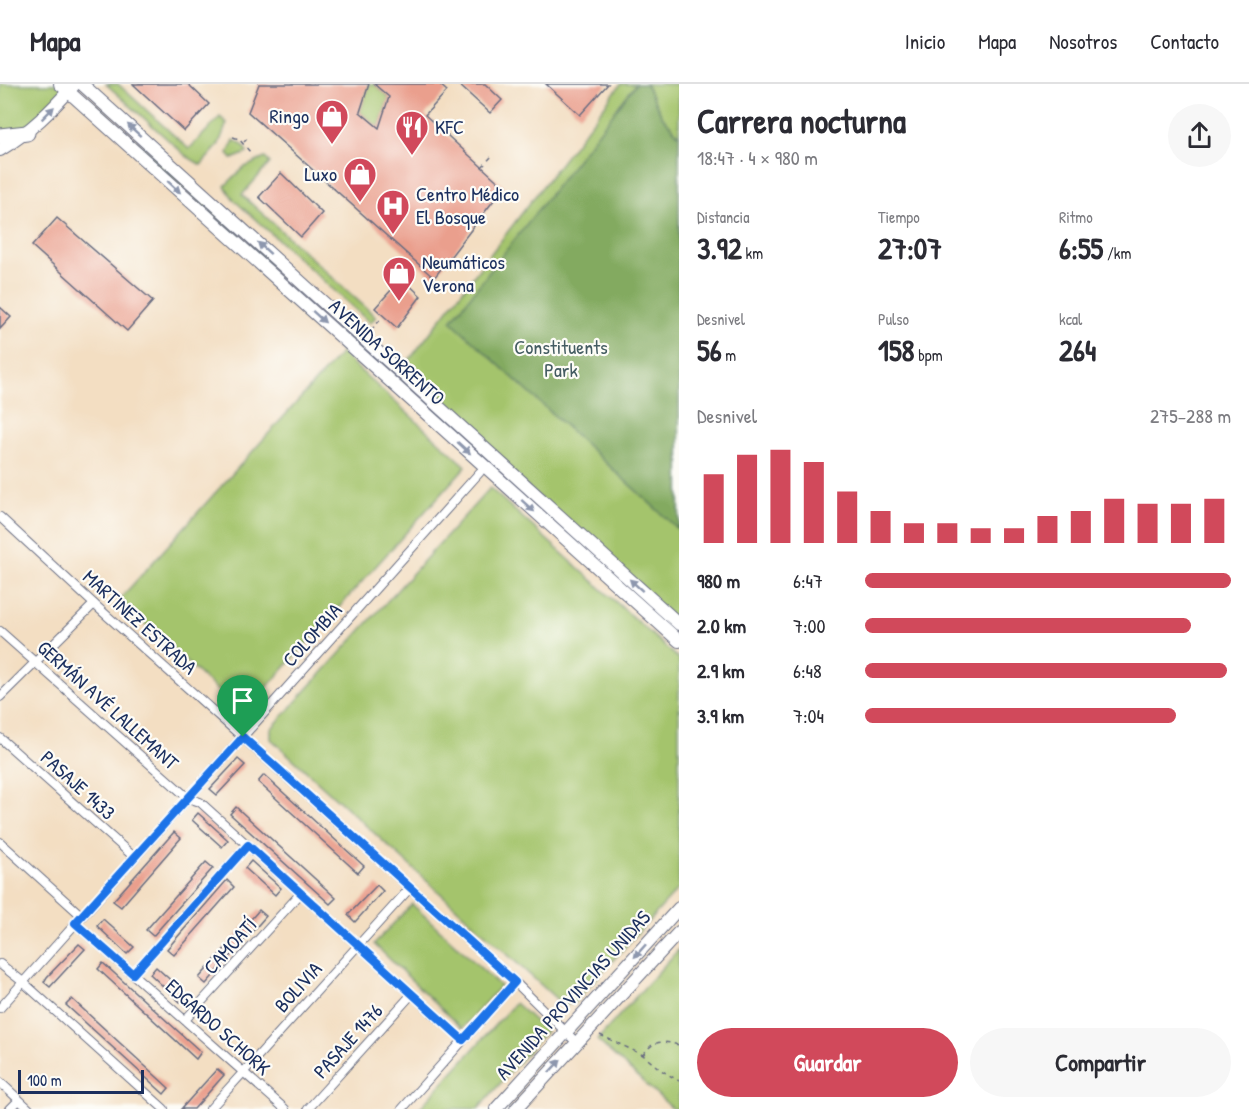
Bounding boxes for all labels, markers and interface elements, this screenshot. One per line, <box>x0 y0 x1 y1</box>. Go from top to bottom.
text: Mapa <box>30 22 81 60</box>
text: Inicio <box>905 27 945 56</box>
text: Mapa <box>978 27 1016 56</box>
text: Nosotros <box>1049 27 1117 56</box>
text: Contacto <box>1150 27 1219 56</box>
shop icon: Ringo <box>314 98 350 145</box>
text: Carrera nocturna <box>697 99 906 143</box>
place label: Ringo <box>269 102 309 129</box>
button: share <box>1168 104 1231 167</box>
one-way arrow <box>41 107 55 121</box>
restaurant icon: KFC <box>394 109 430 156</box>
place label: KFC <box>435 113 464 140</box>
one-way arrow <box>126 123 141 137</box>
text: 18:47 · 4 × 980 m <box>697 144 818 171</box>
shop icon: Luxo <box>342 156 378 203</box>
place label: Luxo <box>305 160 337 187</box>
one-way arrow <box>166 180 181 193</box>
place label: Centro Médico El Bosque <box>416 180 519 230</box>
hospital icon: Centro Médico El Bosque <box>375 188 411 235</box>
text: Distancia <box>697 206 749 228</box>
text: Tiempo <box>878 206 920 228</box>
text: Ritmo <box>1059 206 1093 228</box>
text: 3.92 <box>697 228 742 268</box>
text: 27:07 <box>878 228 942 268</box>
text: 6:55 <box>1059 228 1103 268</box>
one-way arrow <box>257 242 272 255</box>
text: km <box>742 242 763 264</box>
text: /km <box>1103 242 1131 264</box>
place label: Neumáticos Verona <box>422 248 505 298</box>
shop icon: Neumáticos Verona <box>381 255 417 302</box>
street label: AVENIDA SORRENTO <box>324 292 451 411</box>
text: Desnivel <box>697 308 745 330</box>
text: Pulso <box>878 308 909 330</box>
text: kcal <box>1059 308 1082 330</box>
one-way arrow <box>311 310 326 323</box>
text: 56 <box>697 330 722 370</box>
text: 158 <box>878 330 915 370</box>
text: 264 <box>1059 330 1096 370</box>
park label: Constituents Park <box>514 333 608 383</box>
text: m <box>722 344 736 366</box>
text: bpm <box>915 344 943 366</box>
text: Desnivel <box>697 402 757 429</box>
text: 275–288 m <box>1150 402 1231 429</box>
one-way arrow <box>456 441 471 454</box>
one-way arrow <box>521 499 536 513</box>
street label: MARTINEZ ESTRADA <box>78 563 203 680</box>
text: 980 m <box>697 567 740 594</box>
text: 6:47 <box>793 567 823 594</box>
one-way arrow <box>628 578 643 592</box>
street label: COLOMBIA <box>276 597 348 672</box>
text: 2.0 km <box>697 612 746 639</box>
text: 7:00 <box>793 612 825 639</box>
street label: GERMÁN AVÉ LALLEMANT <box>32 634 185 776</box>
text: 2.9 km <box>697 657 744 684</box>
text: 6:48 <box>793 657 822 684</box>
pin <box>217 675 268 737</box>
icon: arrive <box>226 684 259 717</box>
text: 3.9 km <box>697 702 744 729</box>
text: 7:04 <box>793 702 824 729</box>
street label: PASAJE 1433 <box>35 744 122 825</box>
street label: AVENIDA PROVINCIAS UNIDAS <box>489 904 656 1085</box>
street label: CAMOATÍ <box>197 912 262 980</box>
one-way arrow <box>633 944 647 959</box>
street label: BOLIVIA <box>268 955 328 1018</box>
street label: EDGARDO SCHORK <box>160 972 277 1081</box>
street label: PASAJE 1476 <box>307 998 388 1084</box>
button: Guardar <box>697 1028 958 1097</box>
button: Compartir <box>970 1028 1231 1097</box>
one-way arrow <box>548 1059 562 1073</box>
scale bar <box>18 1067 144 1094</box>
text: 100 m <box>27 1069 62 1091</box>

